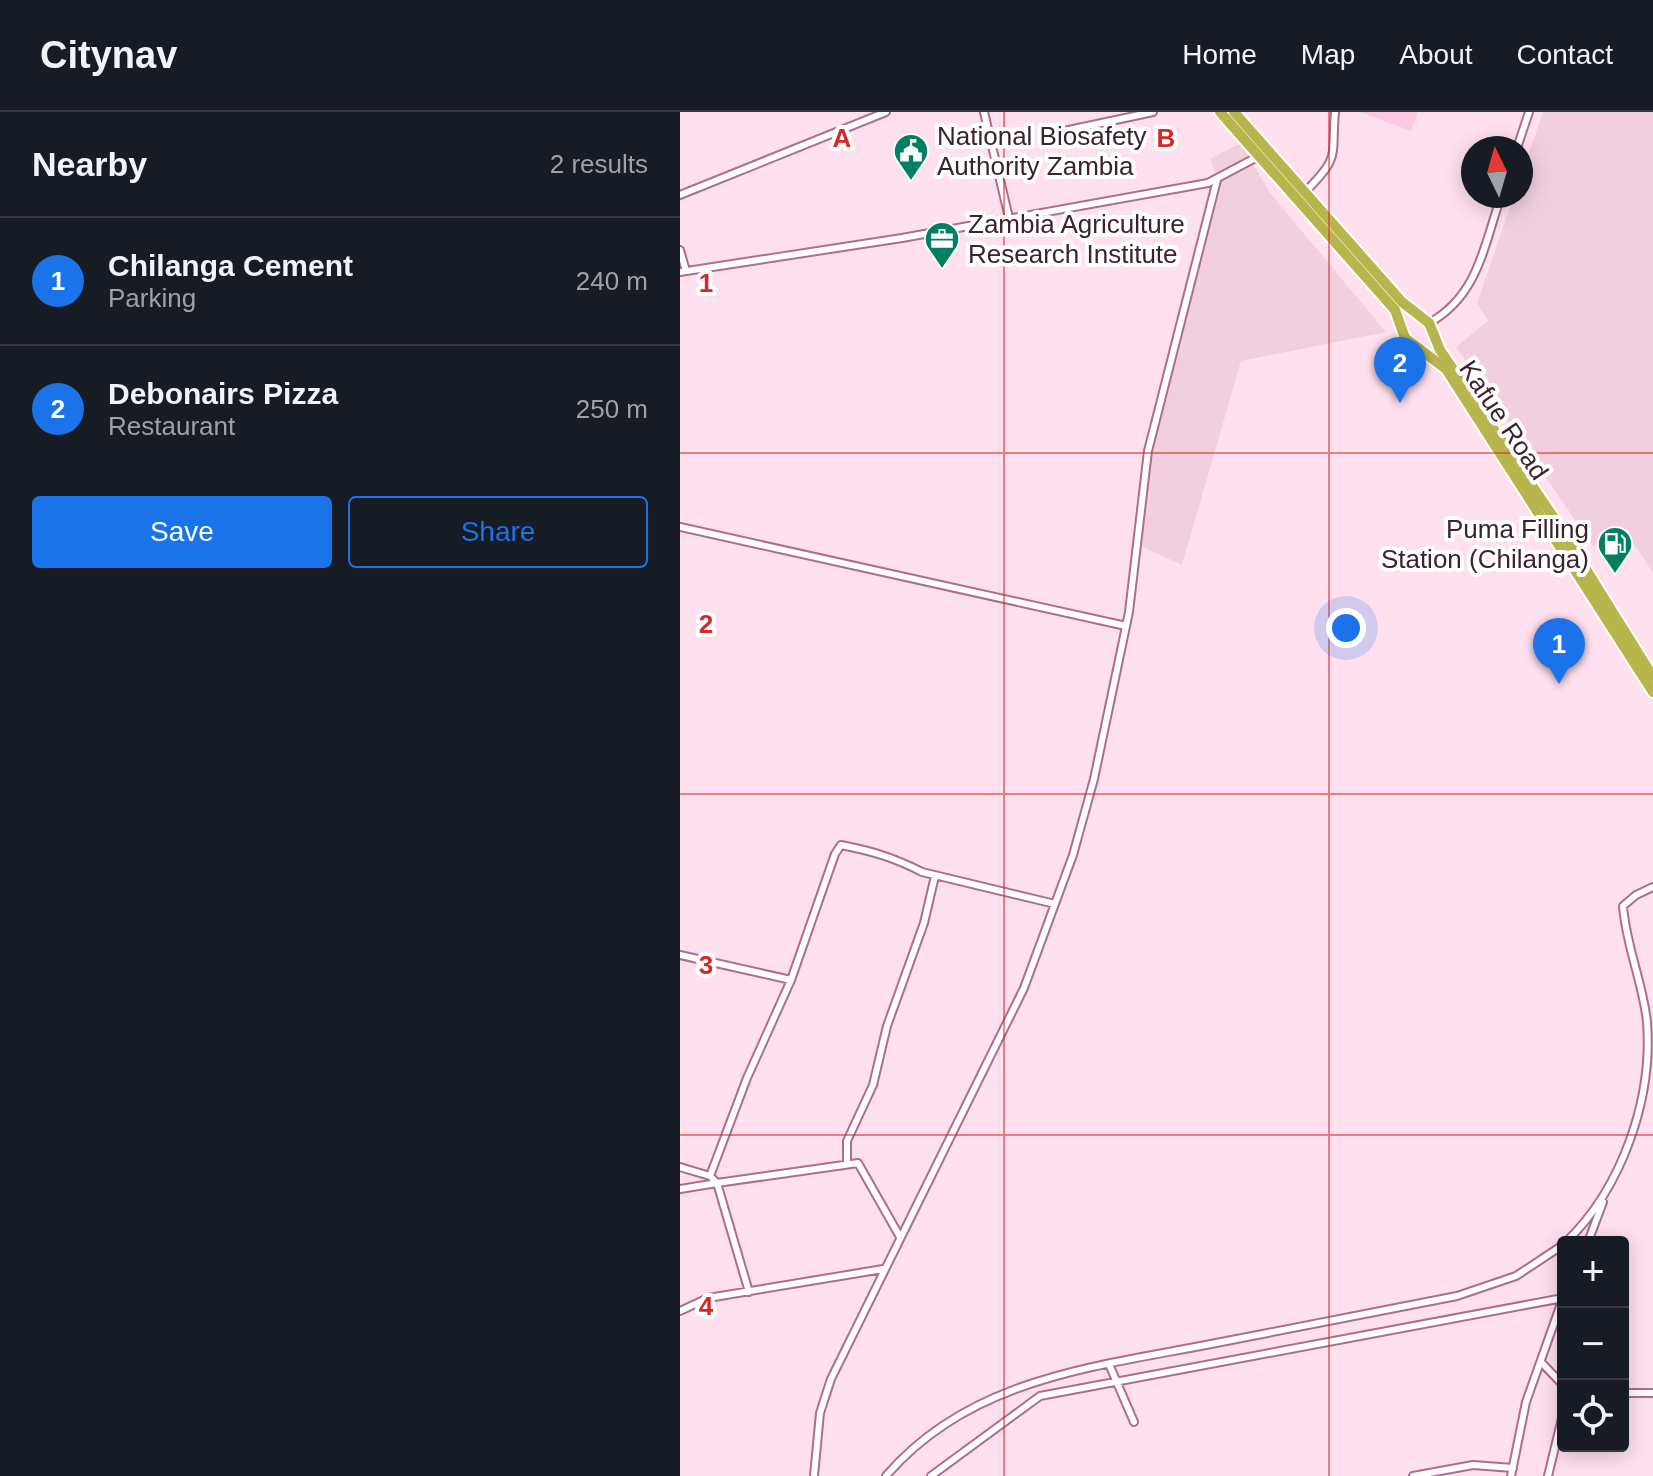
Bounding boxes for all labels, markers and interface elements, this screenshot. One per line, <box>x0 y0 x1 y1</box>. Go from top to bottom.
text: Citynav <box>40 34 177 76</box>
text: Home <box>1182 39 1257 70</box>
text: Map <box>1301 39 1355 70</box>
text: About <box>1399 39 1473 70</box>
text: Contact <box>1517 39 1613 70</box>
place label: National Biosafety Authority Zambia <box>937 121 1147 181</box>
text: A <box>833 123 852 153</box>
text: B <box>1157 123 1175 153</box>
public building icon: National Biosafety Authority Zambia <box>892 132 930 182</box>
north arrow <box>1461 136 1533 208</box>
text: Nearby <box>32 145 147 183</box>
text: 2 results <box>550 149 648 179</box>
place label: Zambia Agriculture Research Institute <box>968 209 1185 269</box>
office icon: Zambia Agriculture Research Institute <box>923 220 961 270</box>
text: Chilanga Cement <box>108 249 353 282</box>
text: 1 <box>51 266 65 296</box>
text: 240 m <box>576 266 648 296</box>
text: 1 <box>699 268 713 298</box>
text: Parking <box>108 283 196 313</box>
pin: 2 <box>1374 337 1426 403</box>
street label: Kafue Road <box>1453 355 1555 485</box>
text: Debonairs Pizza <box>108 377 338 410</box>
text: 2 <box>51 394 65 424</box>
text: 250 m <box>576 394 648 424</box>
text: Restaurant <box>108 411 235 441</box>
button: Save <box>32 496 332 568</box>
button: Share <box>348 496 648 568</box>
place label: Puma Filling Station (Chilanga) <box>1381 514 1589 574</box>
fuel station icon: Puma Filling Station (Chilanga) <box>1596 525 1634 575</box>
your location <box>1326 608 1366 648</box>
text: 2 <box>699 609 713 639</box>
pin: 1 <box>1533 618 1585 684</box>
text: 3 <box>699 950 713 980</box>
map controls <box>1557 1236 1629 1452</box>
button: + <box>1557 1236 1629 1308</box>
text: 4 <box>699 1291 714 1321</box>
button: − <box>1557 1308 1629 1380</box>
button: locate <box>1557 1380 1629 1452</box>

